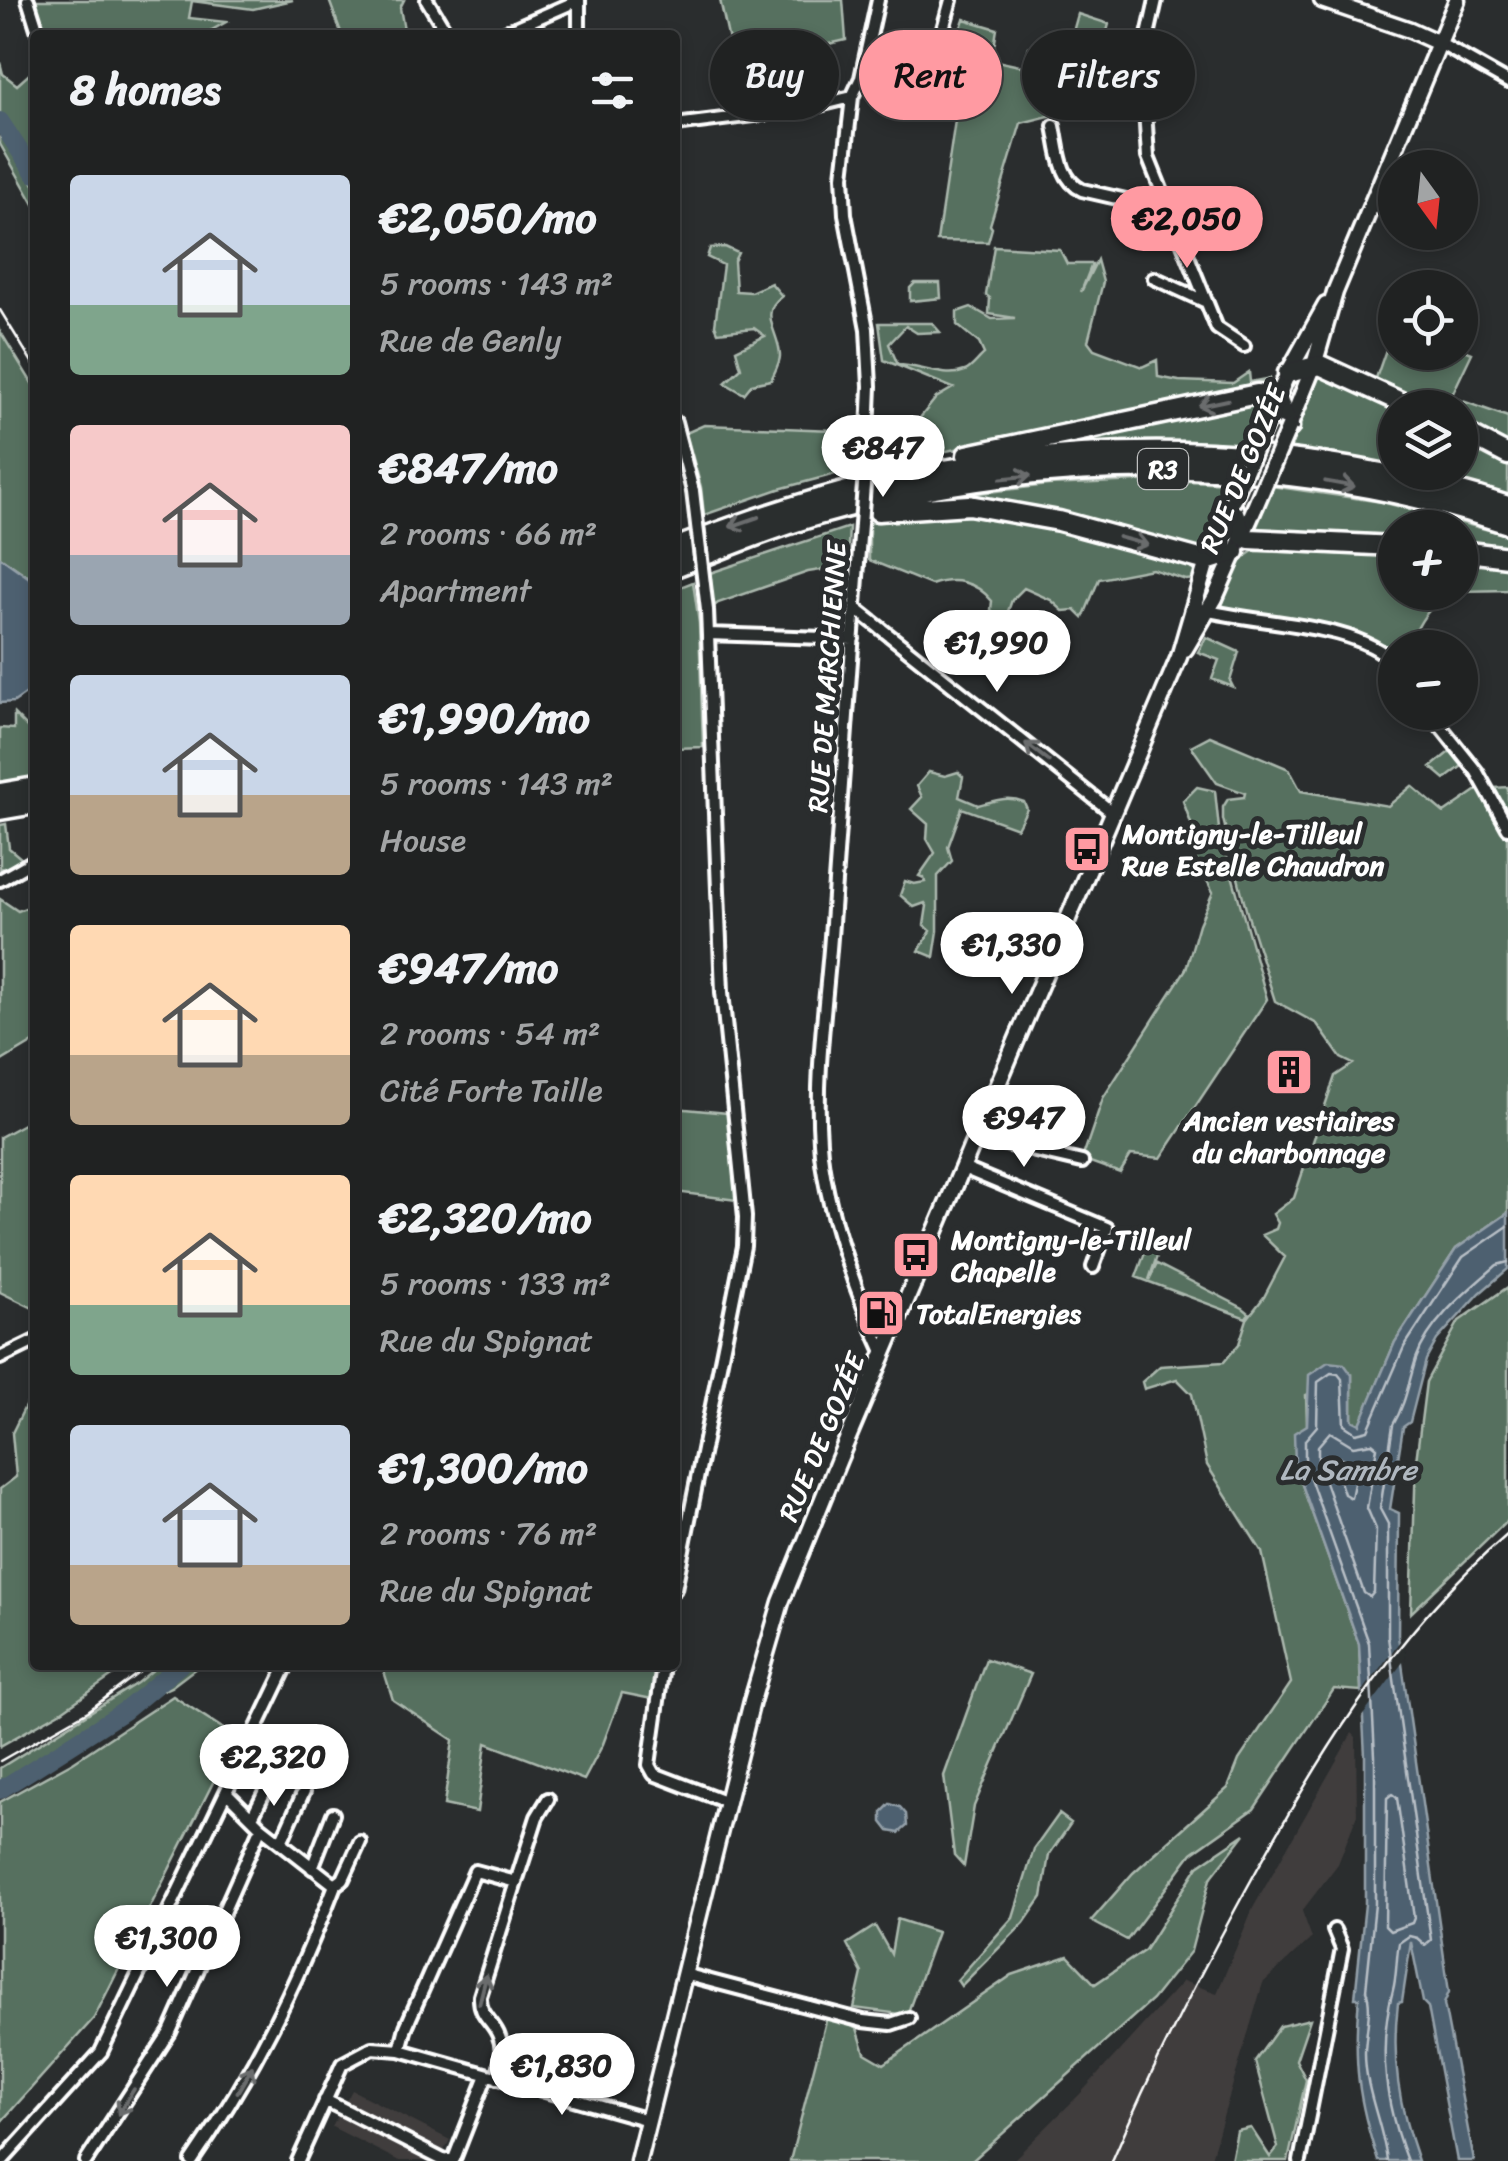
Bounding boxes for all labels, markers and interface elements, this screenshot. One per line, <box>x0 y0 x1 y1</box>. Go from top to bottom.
chip: Buy <box>710 30 839 120</box>
chip: Rent <box>859 30 1002 120</box>
chip: Filters <box>1022 30 1195 120</box>
text: 8 homes <box>70 53 221 127</box>
icon: filters <box>585 63 640 118</box>
north arrow <box>1378 150 1478 250</box>
map controls <box>1378 150 1478 730</box>
text: €2,050/mo <box>380 181 597 255</box>
pin: €2,050 <box>1106 186 1268 271</box>
text: €2,050 <box>1133 190 1241 247</box>
icon: home <box>150 215 270 335</box>
text: 5 rooms · 143 m² <box>380 255 613 312</box>
button: locate <box>1378 270 1478 370</box>
text: Rue de Genly <box>380 312 561 369</box>
street label: RUE DE GOZÉE <box>1185 375 1301 561</box>
button: layers <box>1378 390 1478 490</box>
one-way arrow <box>1198 395 1230 414</box>
pin: €847 <box>824 415 942 500</box>
text: €847 <box>844 419 922 476</box>
text: €847/mo <box>380 431 558 505</box>
road number: R3 <box>1138 449 1188 489</box>
icon: home <box>150 465 270 585</box>
one-way arrow <box>999 467 1032 486</box>
one-way arrow <box>1323 475 1356 494</box>
text: 2 rooms · 66 m² <box>380 505 597 562</box>
button: + <box>1378 510 1478 610</box>
one-way arrow <box>730 514 761 532</box>
one-way arrow <box>1117 533 1148 551</box>
street label: RUE DE MARCHIENNE <box>793 538 861 814</box>
text: Apartment <box>380 562 531 619</box>
pin: €1,990 <box>916 610 1078 695</box>
text: €1,990 <box>945 614 1049 671</box>
button: − <box>1378 630 1478 730</box>
text: €1,990/mo <box>380 681 590 755</box>
icon: home <box>150 715 270 835</box>
one-way arrow <box>1024 742 1051 763</box>
text: 5 rooms · 143 m² <box>380 755 613 812</box>
place label: Montigny-le-Tilleul Rue Estelle Chaudron <box>1121 809 1385 890</box>
text: House <box>380 812 466 869</box>
bus stop icon: Montigny-le-Tilleul Rue Estelle Chaudron <box>1061 823 1113 875</box>
pin: €1,330 <box>931 912 1093 997</box>
text: €1,330 <box>963 916 1061 973</box>
text: €947/mo <box>380 931 558 1005</box>
icon: home <box>150 965 270 1085</box>
text: 2 rooms · 54 m² <box>380 1005 600 1062</box>
building icon: Ancien vestiaires du charbonnage <box>1263 1046 1315 1098</box>
text: Cité Forte Taille <box>380 1062 603 1119</box>
pin: €947 <box>965 1085 1083 1170</box>
text: €947 <box>984 1089 1064 1146</box>
place label: Ancien vestiaires du charbonnage <box>1183 1096 1396 1177</box>
text: €2,320/mo <box>380 1181 592 1255</box>
icon: home <box>150 1215 270 1335</box>
place label: Montigny-le-Tilleul Chapelle <box>950 1215 1192 1296</box>
bus stop icon: Montigny-le-Tilleul Chapelle <box>890 1229 942 1281</box>
text: 5 rooms · 133 m² <box>380 1255 611 1312</box>
fuel station icon: TotalEnergies <box>855 1287 907 1339</box>
place label: TotalEnergies <box>916 1289 1082 1338</box>
text: Rue du Spignat <box>380 1312 593 1369</box>
street label: RUE DE GOZÉE <box>764 1343 880 1529</box>
text: €1,300/mo <box>380 1431 588 1505</box>
water label: La Sambre <box>1280 1443 1419 1497</box>
icon: home <box>150 1465 270 1585</box>
text: 2 rooms · 76 m² <box>380 1505 597 1562</box>
text: Rue du Spignat <box>380 1562 593 1619</box>
pin: €2,320 <box>193 1724 355 1809</box>
text: €2,320 <box>222 1728 326 1785</box>
pin: €1,300 <box>86 1905 248 1990</box>
text: €1,300 <box>116 1909 218 1966</box>
one-way arrow <box>475 1974 493 2006</box>
pin: €1,830 <box>481 2033 643 2118</box>
text: €1,830 <box>512 2037 612 2094</box>
one-way arrow <box>235 2065 255 2094</box>
one-way arrow <box>116 2088 137 2116</box>

